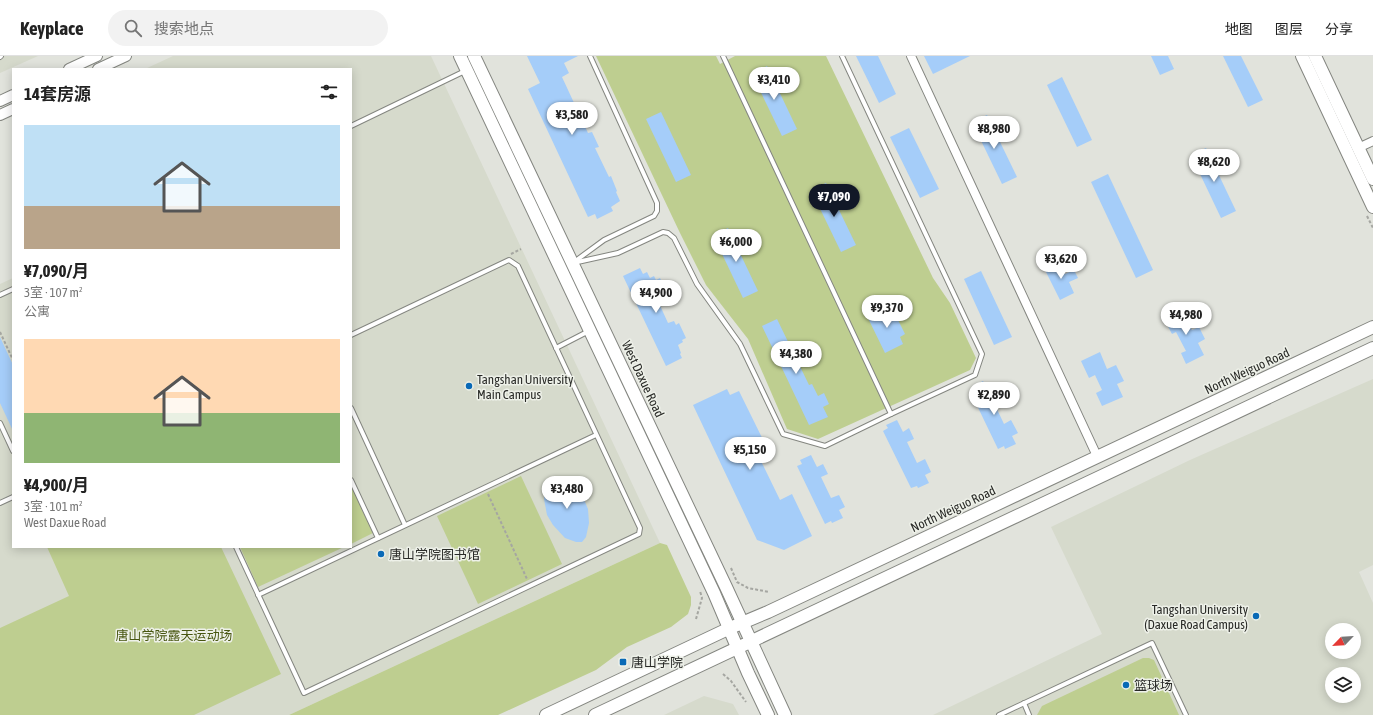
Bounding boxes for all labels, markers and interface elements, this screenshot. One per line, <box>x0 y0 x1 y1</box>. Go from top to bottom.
search box <box>108 10 388 46</box>
text: Keyplace <box>20 17 84 39</box>
icon: search <box>122 17 144 39</box>
text: 搜索地点 <box>154 20 214 37</box>
text: 地图 <box>1225 21 1253 37</box>
text: 图层 <box>1275 21 1303 37</box>
text: 分享 <box>1325 21 1353 37</box>
pin: ¥3,410 <box>741 67 807 101</box>
text: ¥3,410 <box>758 72 790 87</box>
icon: filters <box>318 81 340 103</box>
text: 14套房源 <box>24 84 91 104</box>
pin: ¥3,580 <box>539 102 605 136</box>
text: ¥3,580 <box>556 107 588 122</box>
pin: ¥8,980 <box>961 116 1027 150</box>
text: ¥8,980 <box>978 121 1010 136</box>
pin: ¥8,620 <box>1181 149 1247 183</box>
icon: home <box>146 151 218 223</box>
text: ¥8,620 <box>1198 154 1230 169</box>
pin: ¥7,090 <box>801 184 867 218</box>
text: ¥7,090 <box>818 189 850 204</box>
pin: ¥6,000 <box>703 229 769 263</box>
text: ¥6,000 <box>720 234 752 249</box>
pin: ¥3,620 <box>1028 246 1094 280</box>
text: ¥3,620 <box>1045 251 1077 266</box>
text: ¥7,090/月 <box>24 261 89 281</box>
pin: ¥4,900 <box>623 280 689 314</box>
text: 3室 · 107 m² <box>24 285 83 300</box>
text: ¥4,900 <box>640 285 672 300</box>
pin: ¥9,370 <box>854 295 920 329</box>
text: ¥9,370 <box>871 300 903 315</box>
pin: ¥4,980 <box>1153 302 1219 336</box>
text: 公寓 <box>24 304 50 319</box>
text: ¥4,980 <box>1170 307 1202 322</box>
street label: West Daxue Road <box>619 338 667 420</box>
pin: ¥4,380 <box>763 341 829 375</box>
street label: North Weiguo Road <box>1202 345 1292 397</box>
text: ¥4,380 <box>780 346 812 361</box>
icon: home <box>146 365 218 437</box>
place label: Tangshan University Main Campus <box>477 372 574 402</box>
marker: Tangshan University Main Campus <box>464 381 474 391</box>
pin: ¥2,890 <box>961 382 1027 416</box>
text: ¥2,890 <box>978 387 1010 402</box>
pin: ¥5,150 <box>717 437 783 471</box>
text: ¥5,150 <box>734 442 766 457</box>
text: ¥4,900/月 <box>24 475 89 495</box>
pin: ¥3,480 <box>534 476 600 510</box>
text: ¥3,480 <box>551 481 583 496</box>
street label: North Weiguo Road <box>908 483 998 535</box>
text: 3室 · 101 m² <box>24 499 83 514</box>
text: West Daxue Road <box>24 515 106 530</box>
place label: 唐山学院图书馆 <box>389 547 480 562</box>
marker: 唐山学院图书馆 <box>376 549 386 559</box>
place label: Tangshan University (Daxue Road Campus) <box>1144 602 1249 632</box>
marker: Tangshan University (Daxue Road Campus) <box>1251 611 1261 621</box>
north arrow <box>1325 623 1361 659</box>
map controls <box>1325 623 1361 703</box>
park label: 唐山学院露天运动场 <box>115 628 233 643</box>
place label: 唐山学院 <box>631 655 683 670</box>
marker: 唐山学院 <box>618 657 628 667</box>
button: layers <box>1325 667 1361 703</box>
place label: 篮球场 <box>1134 678 1173 693</box>
marker: 篮球场 <box>1121 680 1131 690</box>

